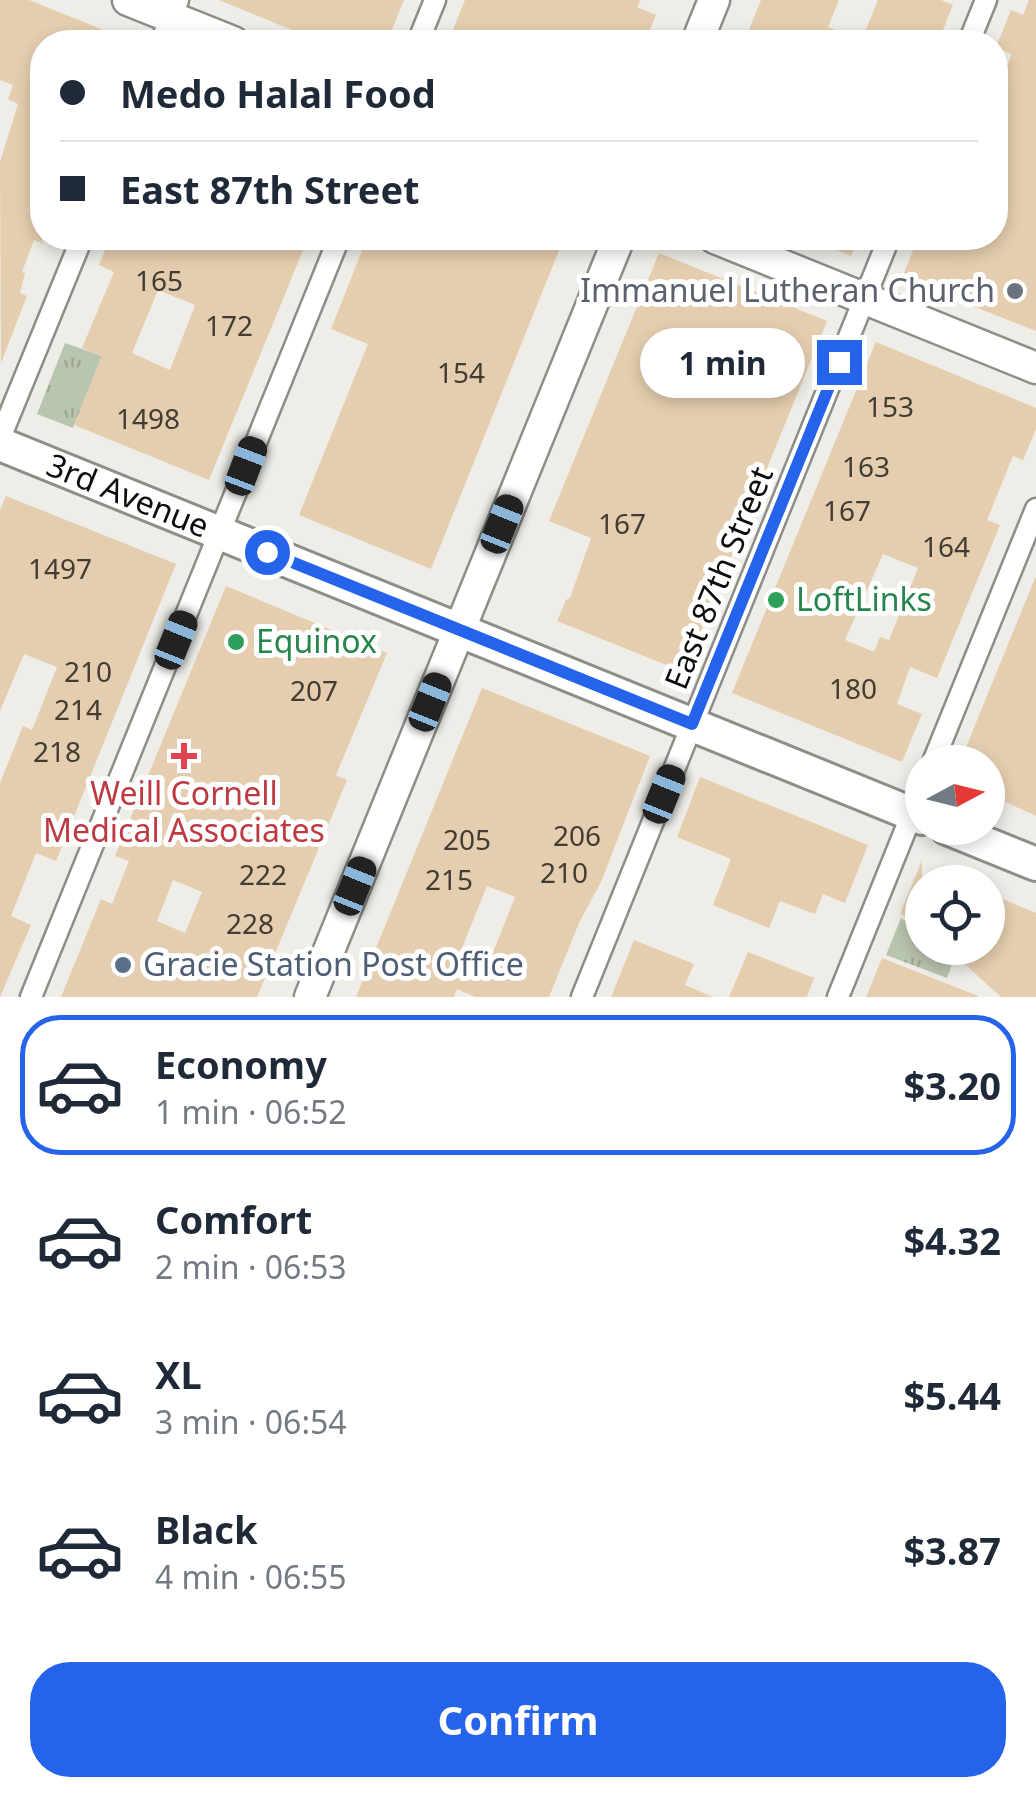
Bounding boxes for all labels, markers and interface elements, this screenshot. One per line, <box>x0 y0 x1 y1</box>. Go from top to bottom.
text: Medo Halal Food <box>120 67 436 119</box>
text: East 87th Street <box>120 163 420 215</box>
house number: 165 <box>135 261 183 299</box>
place label: Immanuel Lutheran Church <box>580 268 995 311</box>
marker: Immanuel Lutheran Church <box>1004 280 1026 302</box>
house number: 172 <box>205 306 253 344</box>
callout: 1 min <box>639 327 804 397</box>
route end <box>817 340 862 385</box>
text: 1 min <box>678 341 767 384</box>
house number: 154 <box>437 353 485 391</box>
house number: 153 <box>866 387 914 425</box>
house number: 1498 <box>116 399 180 437</box>
car <box>221 433 271 499</box>
street label: 3rd Avenue <box>41 442 216 547</box>
house number: 163 <box>842 447 890 485</box>
street label: East 87th Street <box>653 460 782 695</box>
car <box>477 491 527 557</box>
house number: 167 <box>823 491 871 529</box>
house number: 167 <box>598 504 646 542</box>
house number: 164 <box>922 527 970 565</box>
route start <box>245 530 290 575</box>
house number: 1497 <box>28 549 92 587</box>
place label: LoftLinks <box>796 577 932 620</box>
marker: LoftLinks <box>765 589 787 611</box>
car <box>151 607 201 673</box>
place label: Equinox <box>256 619 377 662</box>
marker: Equinox <box>225 631 247 653</box>
house number: 210 <box>64 652 112 690</box>
car <box>405 669 455 735</box>
house number: 180 <box>829 669 877 707</box>
house number: 207 <box>290 671 338 709</box>
house number: 214 <box>54 690 102 728</box>
house number: 218 <box>33 732 81 770</box>
marker: Weill Cornell Medical Associates <box>171 743 197 769</box>
north arrow <box>905 745 1005 845</box>
map controls <box>905 745 1005 965</box>
car <box>639 761 689 827</box>
place label: Weill Cornell Medical Associates <box>43 771 325 851</box>
house number: 206 <box>553 816 601 854</box>
house number: 205 <box>443 820 491 858</box>
car <box>330 853 380 919</box>
house number: 210 <box>540 853 588 891</box>
house number: 222 <box>239 855 287 893</box>
house number: 215 <box>425 860 473 898</box>
button: locate <box>905 865 1005 965</box>
house number: 228 <box>226 904 274 942</box>
place label: Gracie Station Post Office <box>143 942 524 985</box>
marker: Gracie Station Post Office <box>112 954 134 976</box>
text: Economy <box>155 1038 327 1090</box>
icon: car <box>35 1040 125 1130</box>
text: $3.20 <box>903 1059 1001 1111</box>
text: 1 min · 06:52 <box>155 1090 347 1133</box>
text: Comfort <box>155 1193 312 1245</box>
icon: car <box>35 1195 125 1285</box>
text: $4.32 <box>903 1214 1001 1266</box>
text: 2 min · 06:53 <box>155 1245 347 1288</box>
text: XL <box>155 1348 202 1400</box>
icon: car <box>35 1350 125 1440</box>
text: $5.44 <box>903 1369 1001 1421</box>
text: 3 min · 06:54 <box>155 1400 347 1443</box>
text: Black <box>155 1503 258 1555</box>
icon: car <box>35 1505 125 1595</box>
text: $3.87 <box>903 1524 1001 1576</box>
text: 4 min · 06:55 <box>155 1555 347 1598</box>
button: Confirm <box>30 1662 1006 1777</box>

